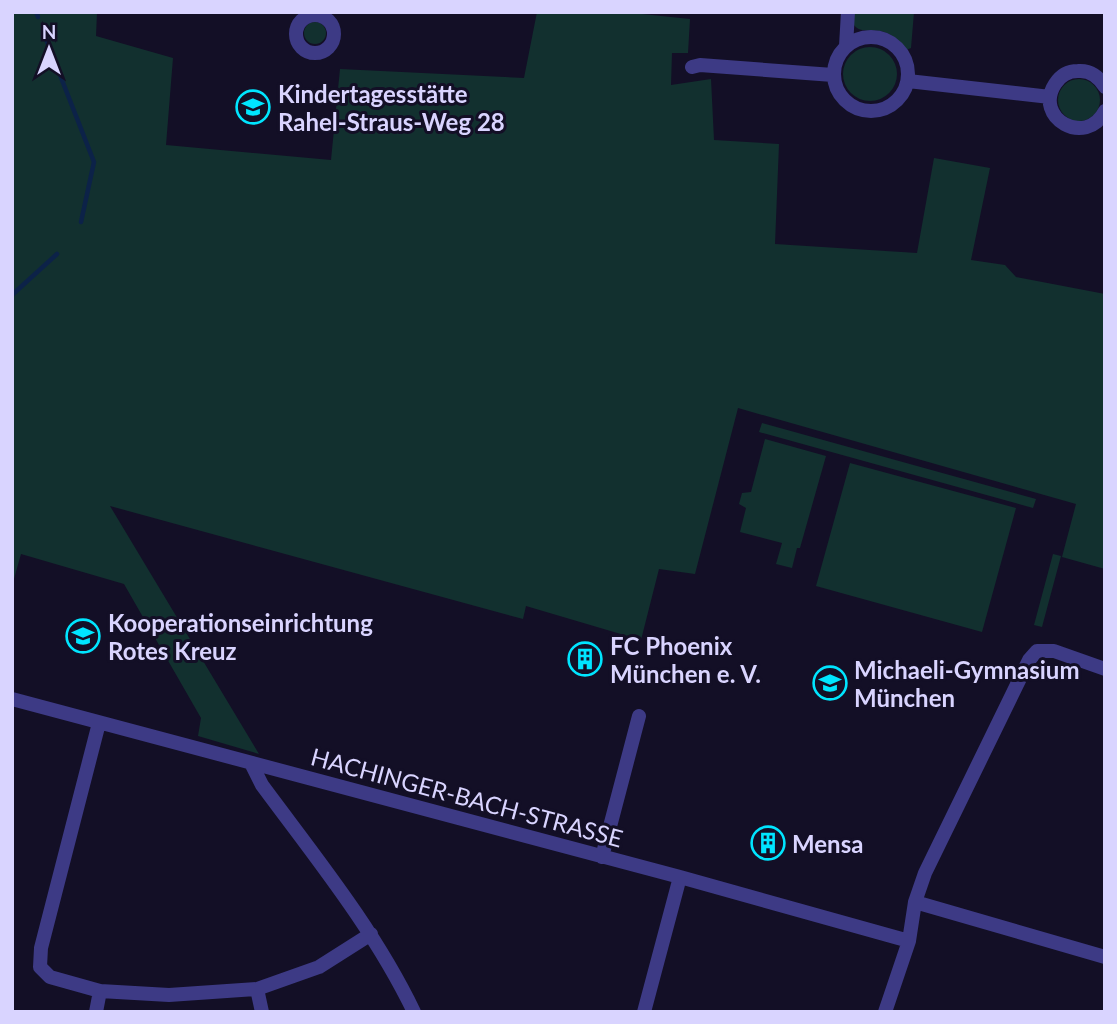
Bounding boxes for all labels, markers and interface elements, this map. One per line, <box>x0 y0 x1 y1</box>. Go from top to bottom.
north arrow <box>14 14 84 84</box>
text: N <box>42 20 56 43</box>
place label: Kindertagesstätte Rahel-Straus-Weg 28 <box>278 79 505 136</box>
school or university icon: Kindertagesstätte Rahel-Straus-Weg 28 <box>234 88 272 126</box>
place label: Kooperationseinrichtung Rotes Kreuz <box>108 608 373 665</box>
school or university icon: Kooperationseinrichtung Rotes Kreuz <box>64 617 102 655</box>
place label: FC Phoenix München e. V. <box>610 631 761 688</box>
building icon: FC Phoenix München e. V. <box>566 640 604 678</box>
place label: Michaeli-Gymnasium München <box>854 655 1079 712</box>
school or university icon: Michaeli-Gymnasium München <box>811 664 849 702</box>
street label: HACHINGER-BACH-STRASSE <box>308 741 626 853</box>
building icon: Mensa <box>749 824 787 862</box>
place label: Mensa <box>792 829 863 858</box>

